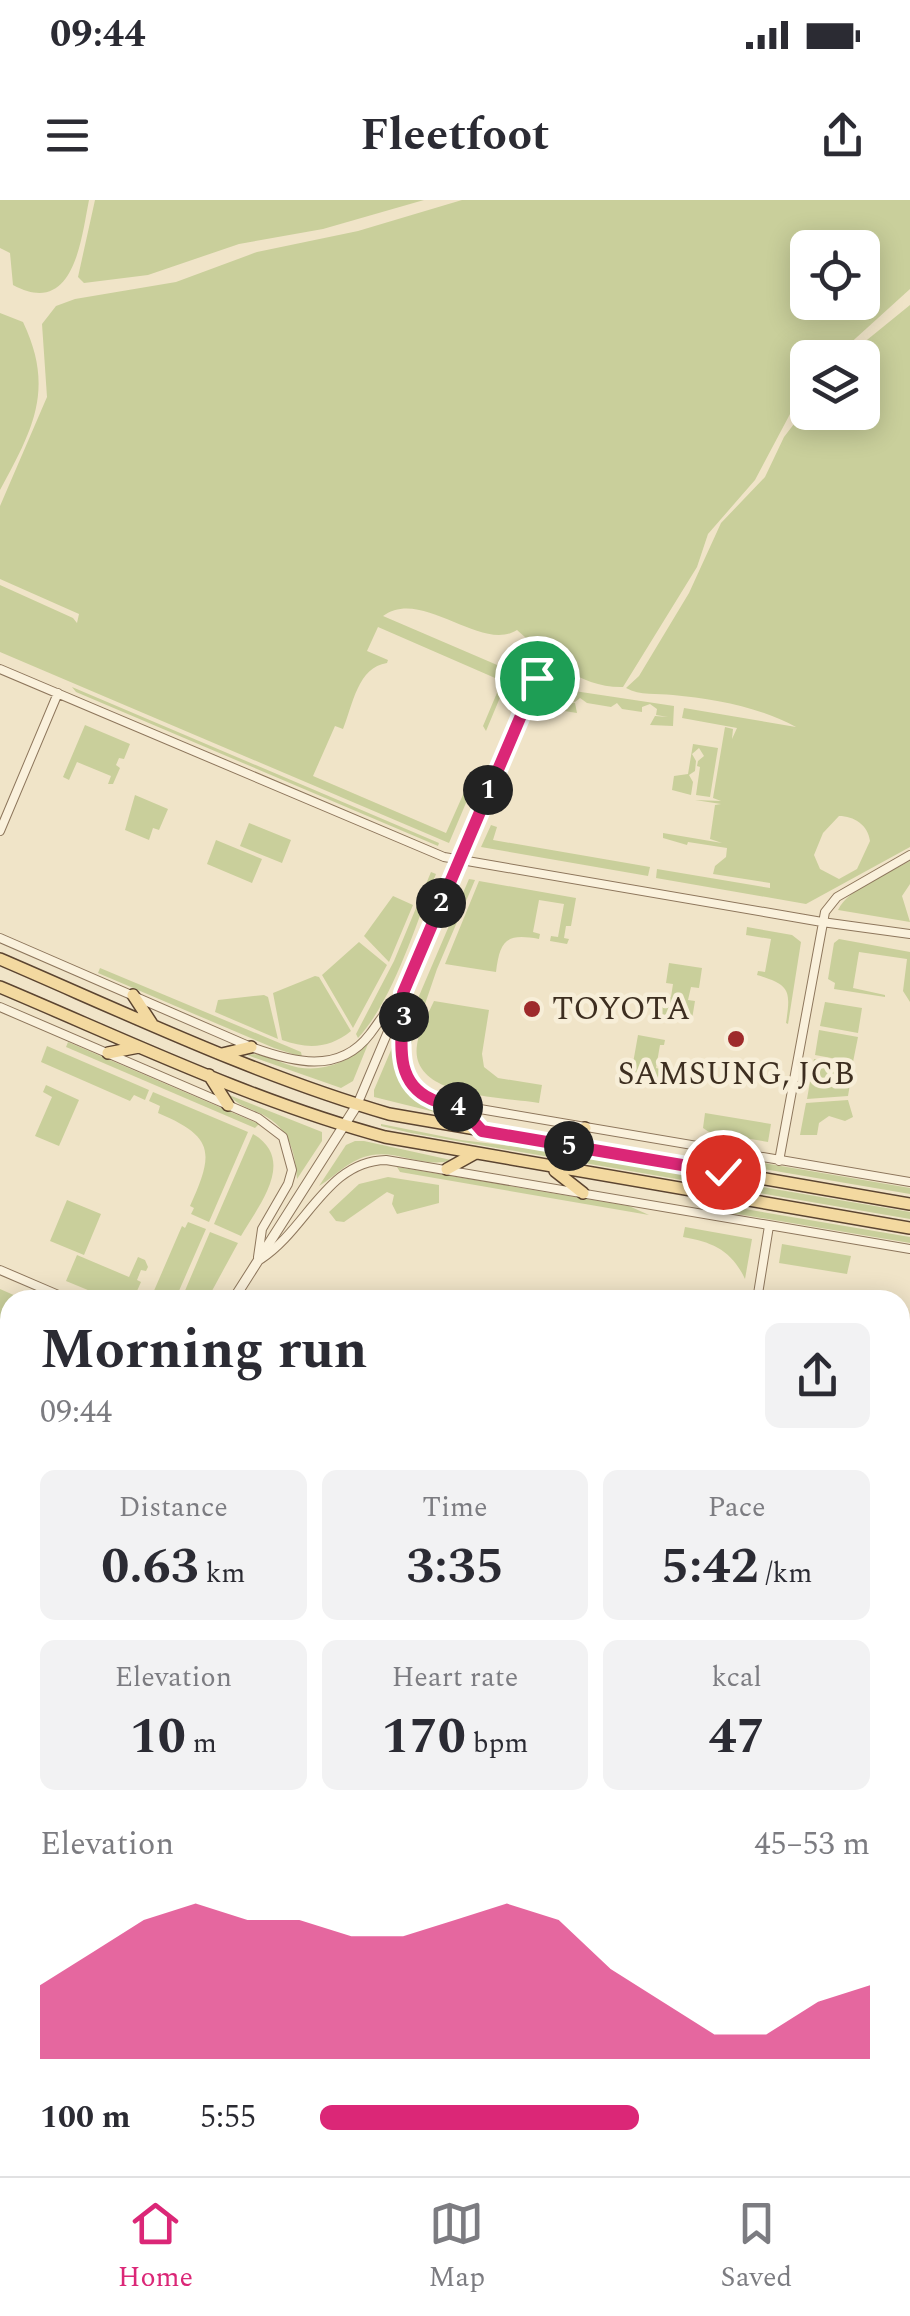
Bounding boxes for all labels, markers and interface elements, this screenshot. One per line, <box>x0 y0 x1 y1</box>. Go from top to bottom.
text: 09:44 <box>50 6 145 64</box>
text: Fleetfoot <box>361 101 549 170</box>
icon: menu <box>40 108 95 163</box>
icon: share <box>815 108 870 163</box>
map controls <box>790 230 880 430</box>
button: locate <box>790 230 880 320</box>
button: layers <box>790 340 880 430</box>
pin <box>495 636 580 721</box>
icon: arrive <box>510 651 565 706</box>
pin: 1 <box>463 765 513 815</box>
text: 1 <box>480 768 496 811</box>
pin: 2 <box>416 878 466 928</box>
text: 2 <box>433 881 449 924</box>
place label: TOYOTA <box>552 985 690 1034</box>
pin: 3 <box>379 992 429 1042</box>
text: 3 <box>396 995 412 1038</box>
marker: TOYOTA <box>521 998 543 1020</box>
marker: SAMSUNG, JCB <box>725 1028 747 1050</box>
place label: SAMSUNG, JCB <box>617 1050 855 1099</box>
pin: 4 <box>433 1082 483 1132</box>
text: 4 <box>450 1085 466 1128</box>
pin: 5 <box>544 1121 594 1171</box>
text: 5 <box>561 1124 577 1167</box>
pin <box>681 1130 766 1215</box>
icon: check <box>696 1145 751 1200</box>
text: Morning run <box>40 1309 368 1392</box>
button: share <box>765 1323 870 1428</box>
text: 09:44 <box>40 1388 112 1437</box>
text: Distance <box>119 1486 228 1529</box>
text: Time <box>422 1486 488 1529</box>
text: Pace <box>708 1486 766 1529</box>
text: 0.63 <box>101 1529 199 1605</box>
text: 3:35 <box>406 1529 504 1605</box>
text: 5:42 <box>661 1529 759 1605</box>
text: km <box>199 1552 245 1595</box>
text: /km <box>759 1552 812 1595</box>
text: Elevation <box>115 1656 232 1699</box>
text: Heart rate <box>392 1656 518 1699</box>
text: kcal <box>712 1656 762 1699</box>
text: 10 <box>130 1699 186 1775</box>
text: 170 <box>382 1699 466 1775</box>
text: 47 <box>709 1699 765 1775</box>
text: m <box>186 1722 217 1765</box>
text: bpm <box>466 1722 528 1765</box>
text: Elevation <box>40 1820 174 1869</box>
text: 45–53 m <box>754 1820 870 1869</box>
text: 100 m <box>40 2093 131 2142</box>
text: 5:55 <box>200 2093 256 2142</box>
tab: Home <box>118 2196 193 2299</box>
tab: Map <box>429 2196 485 2299</box>
tab: Saved <box>720 2196 792 2299</box>

